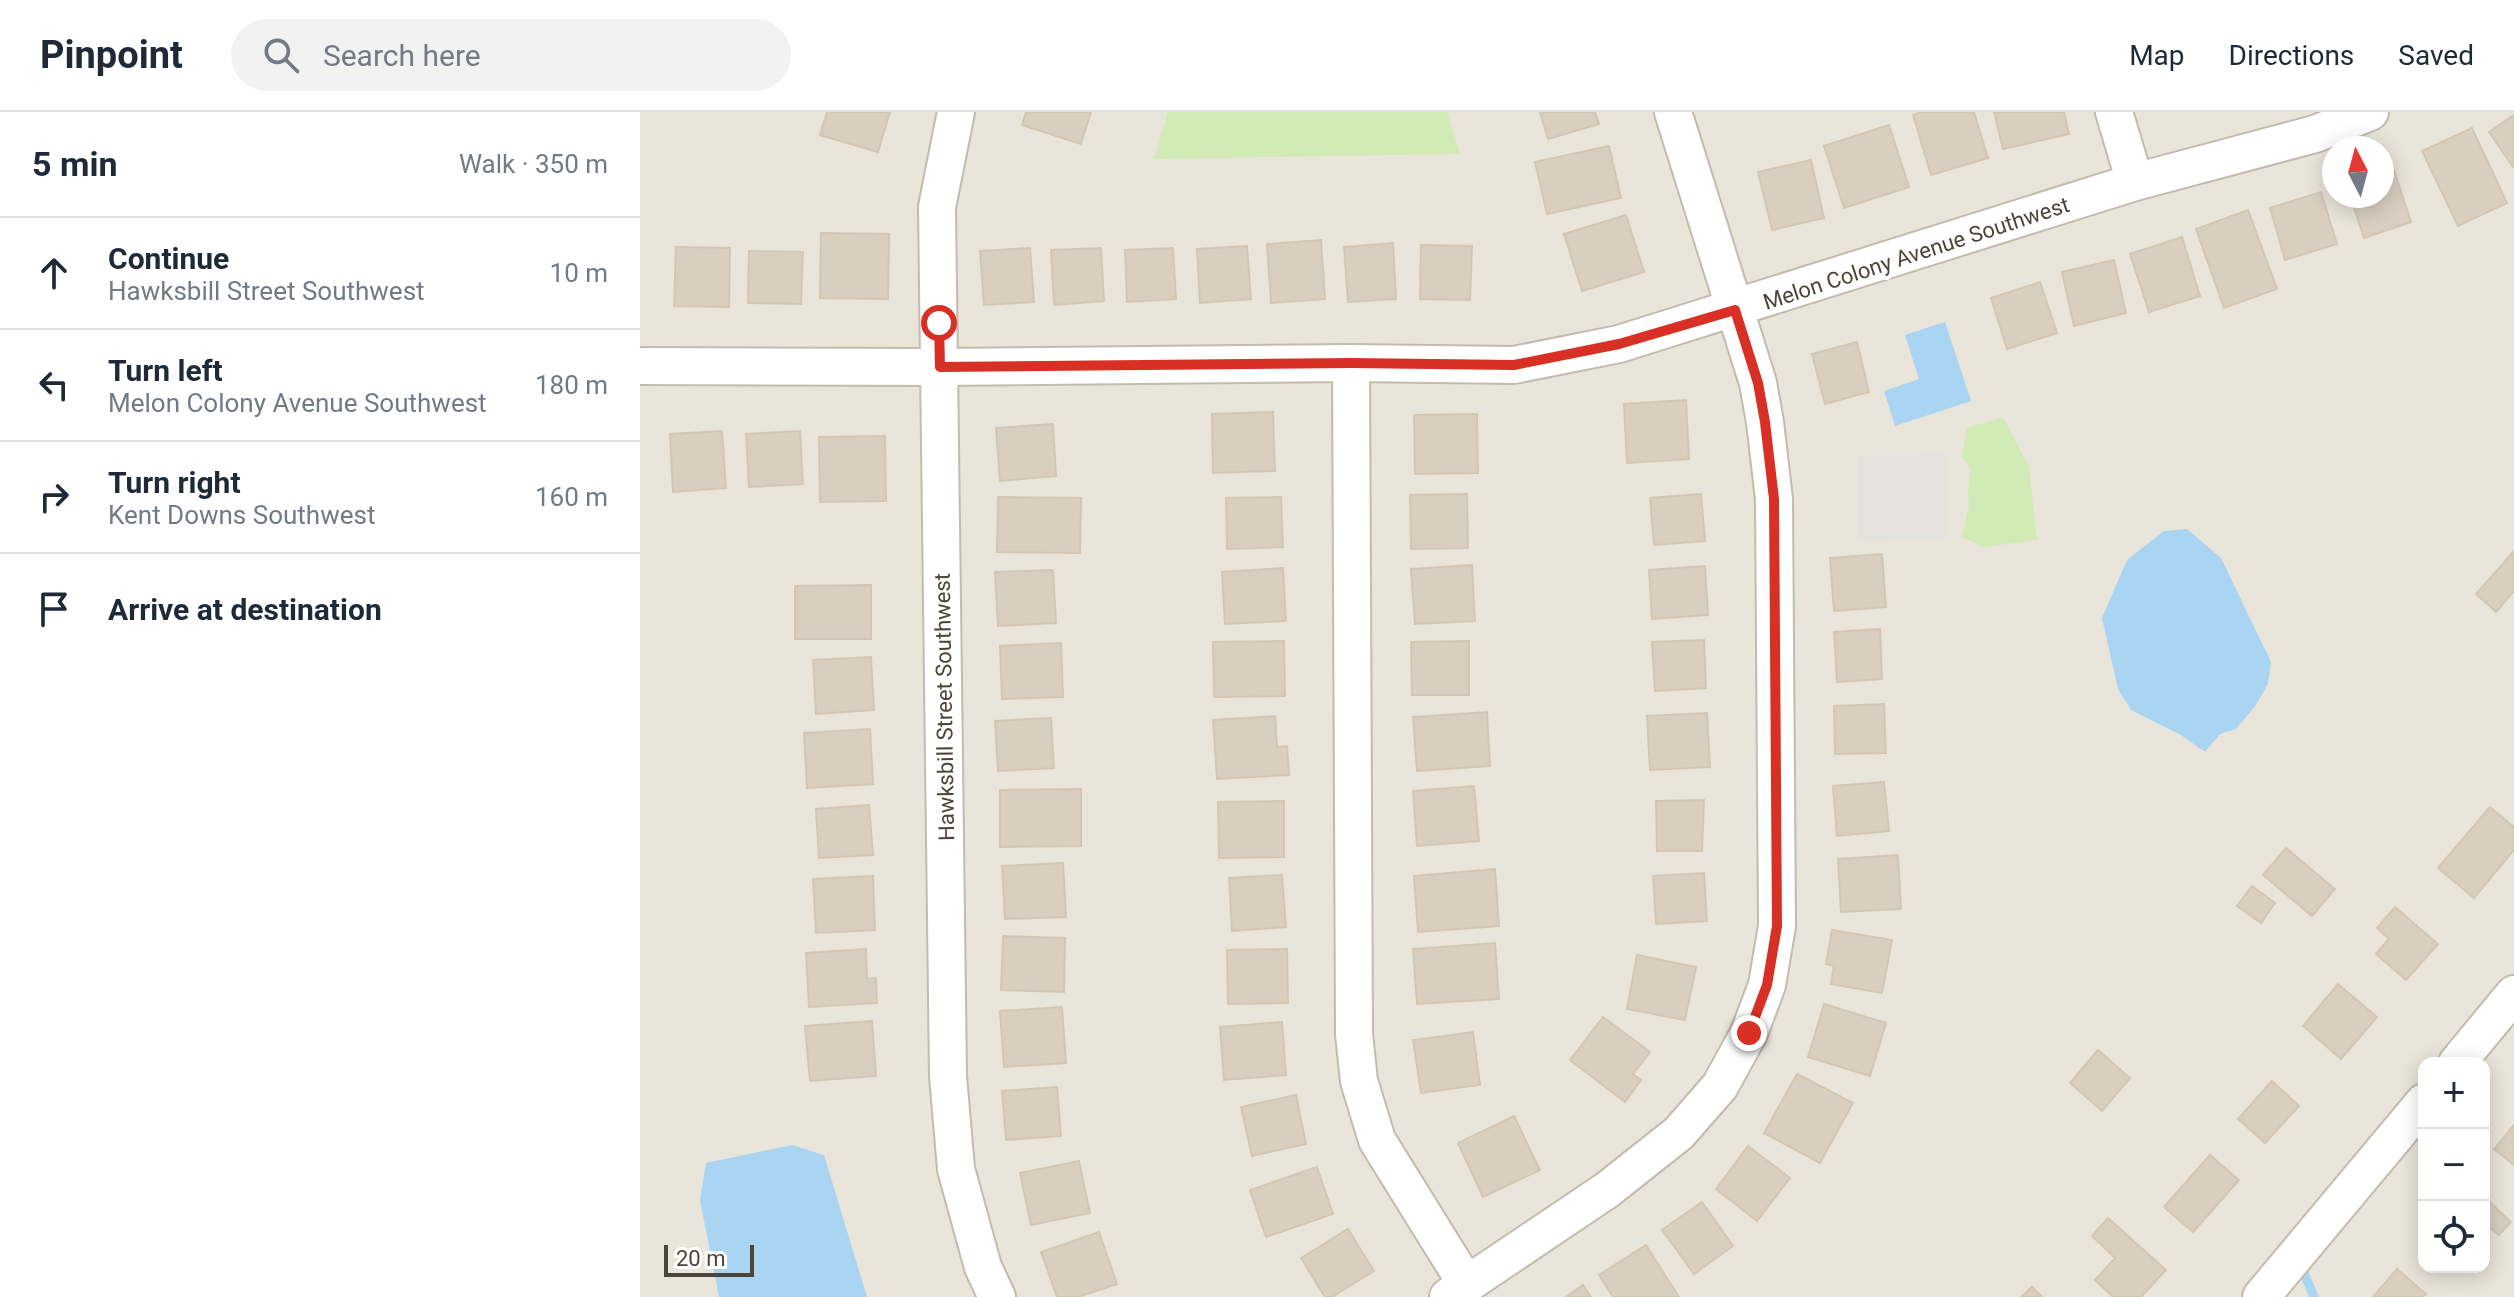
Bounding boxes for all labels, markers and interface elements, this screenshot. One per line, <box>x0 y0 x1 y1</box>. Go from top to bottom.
search box <box>231 19 791 91</box>
text: Pinpoint <box>40 33 183 77</box>
icon: search <box>259 33 303 77</box>
text: Search here <box>323 38 481 73</box>
text: Map <box>2129 39 2185 72</box>
text: Directions <box>2229 39 2354 72</box>
text: Saved <box>2398 39 2474 72</box>
north arrow <box>2322 136 2394 208</box>
text: 5 min <box>32 144 117 184</box>
text: Walk · 350 m <box>459 149 608 179</box>
street label: Melon Colony Avenue Southwest <box>1760 192 2072 315</box>
text: Continue <box>108 241 229 276</box>
icon: ahead <box>32 251 76 295</box>
text: 10 m <box>550 258 608 288</box>
text: Hawksbill Street Southwest <box>108 276 425 306</box>
route start <box>921 305 957 341</box>
text: Turn left <box>108 353 223 388</box>
icon: left <box>32 363 76 407</box>
text: 180 m <box>535 370 608 400</box>
text: Melon Colony Avenue Southwest <box>108 388 487 418</box>
text: Turn right <box>108 465 241 500</box>
icon: right <box>32 475 76 519</box>
text: 160 m <box>535 482 608 512</box>
text: Kent Downs Southwest <box>108 500 375 530</box>
street label: Hawksbill Street Southwest <box>930 573 959 841</box>
icon: arrive <box>32 587 76 631</box>
text: Arrive at destination <box>108 592 382 627</box>
route end <box>1731 1015 1767 1051</box>
map controls <box>2418 1057 2490 1273</box>
button: + <box>2418 1057 2490 1129</box>
button: − <box>2418 1129 2490 1201</box>
button: locate <box>2418 1201 2490 1273</box>
scale bar <box>664 1241 754 1277</box>
text: 20 m <box>676 1246 725 1271</box>

